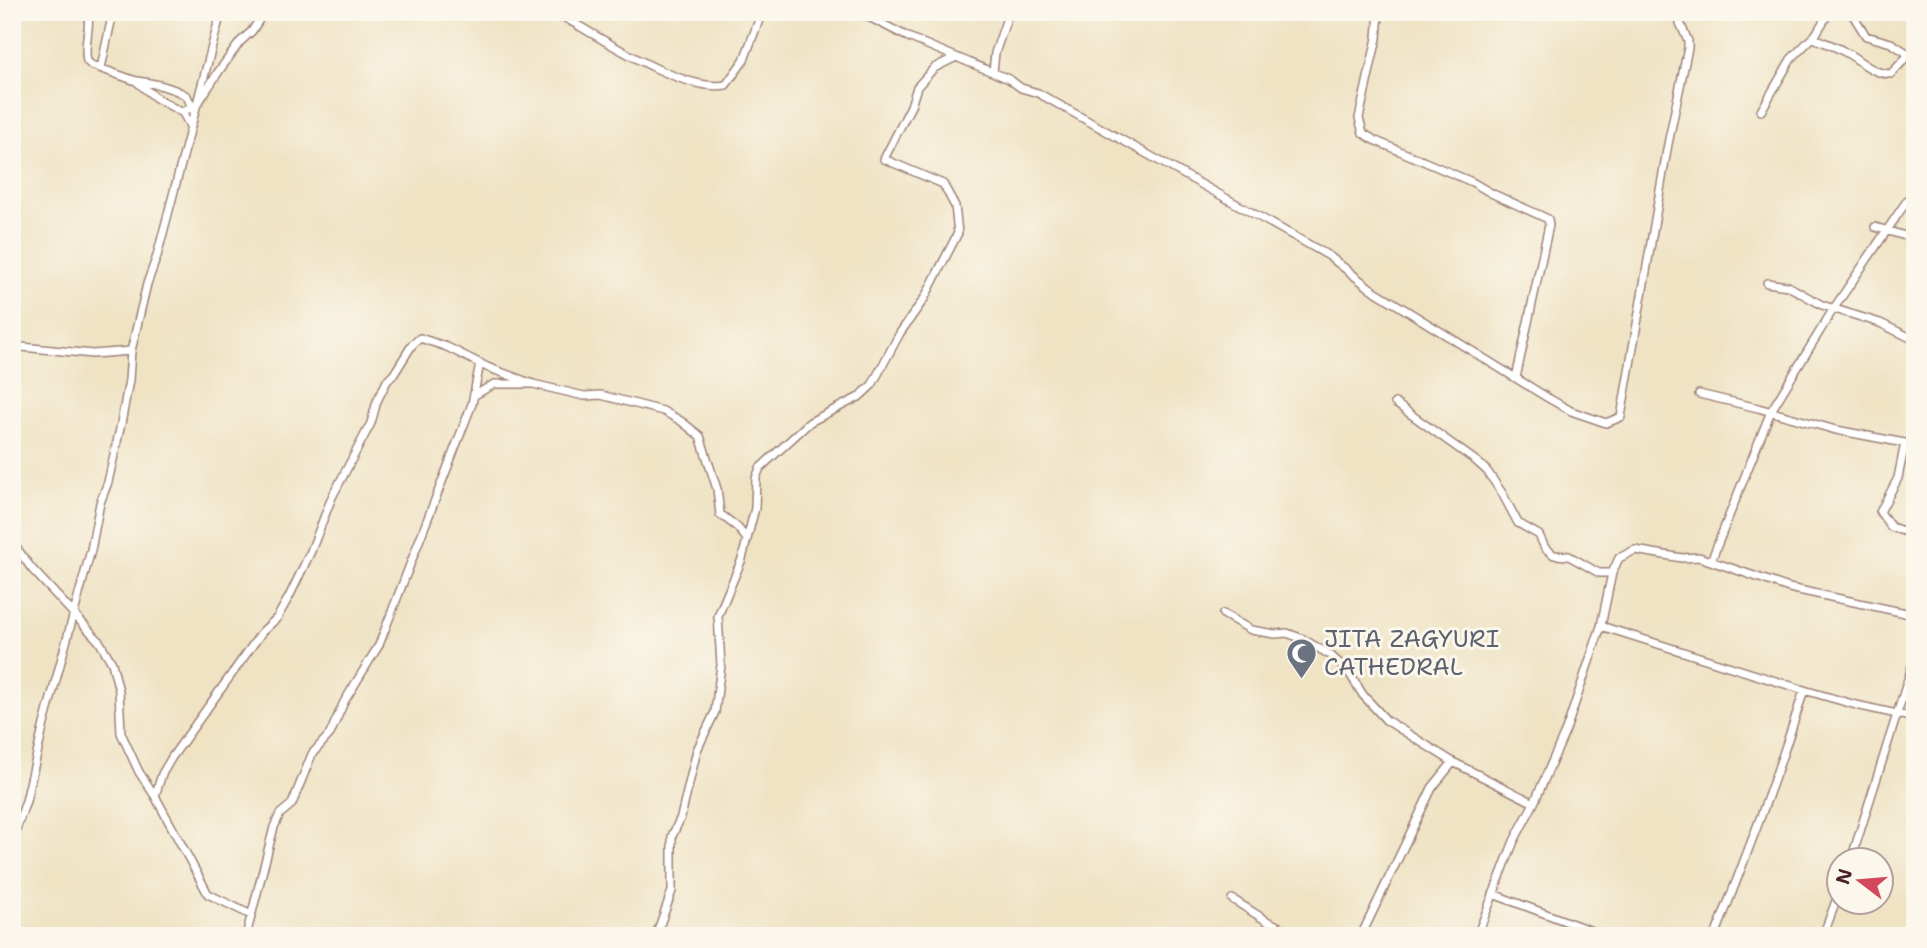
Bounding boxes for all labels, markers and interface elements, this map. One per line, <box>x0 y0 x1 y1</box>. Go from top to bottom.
place label: JITA ZAGYURI CATHEDRAL <box>1324 623 1499 683</box>
mosque icon: JITA ZAGYURI CATHEDRAL <box>1284 636 1318 680</box>
north arrow <box>1826 846 1896 916</box>
text: N <box>1830 866 1858 887</box>

